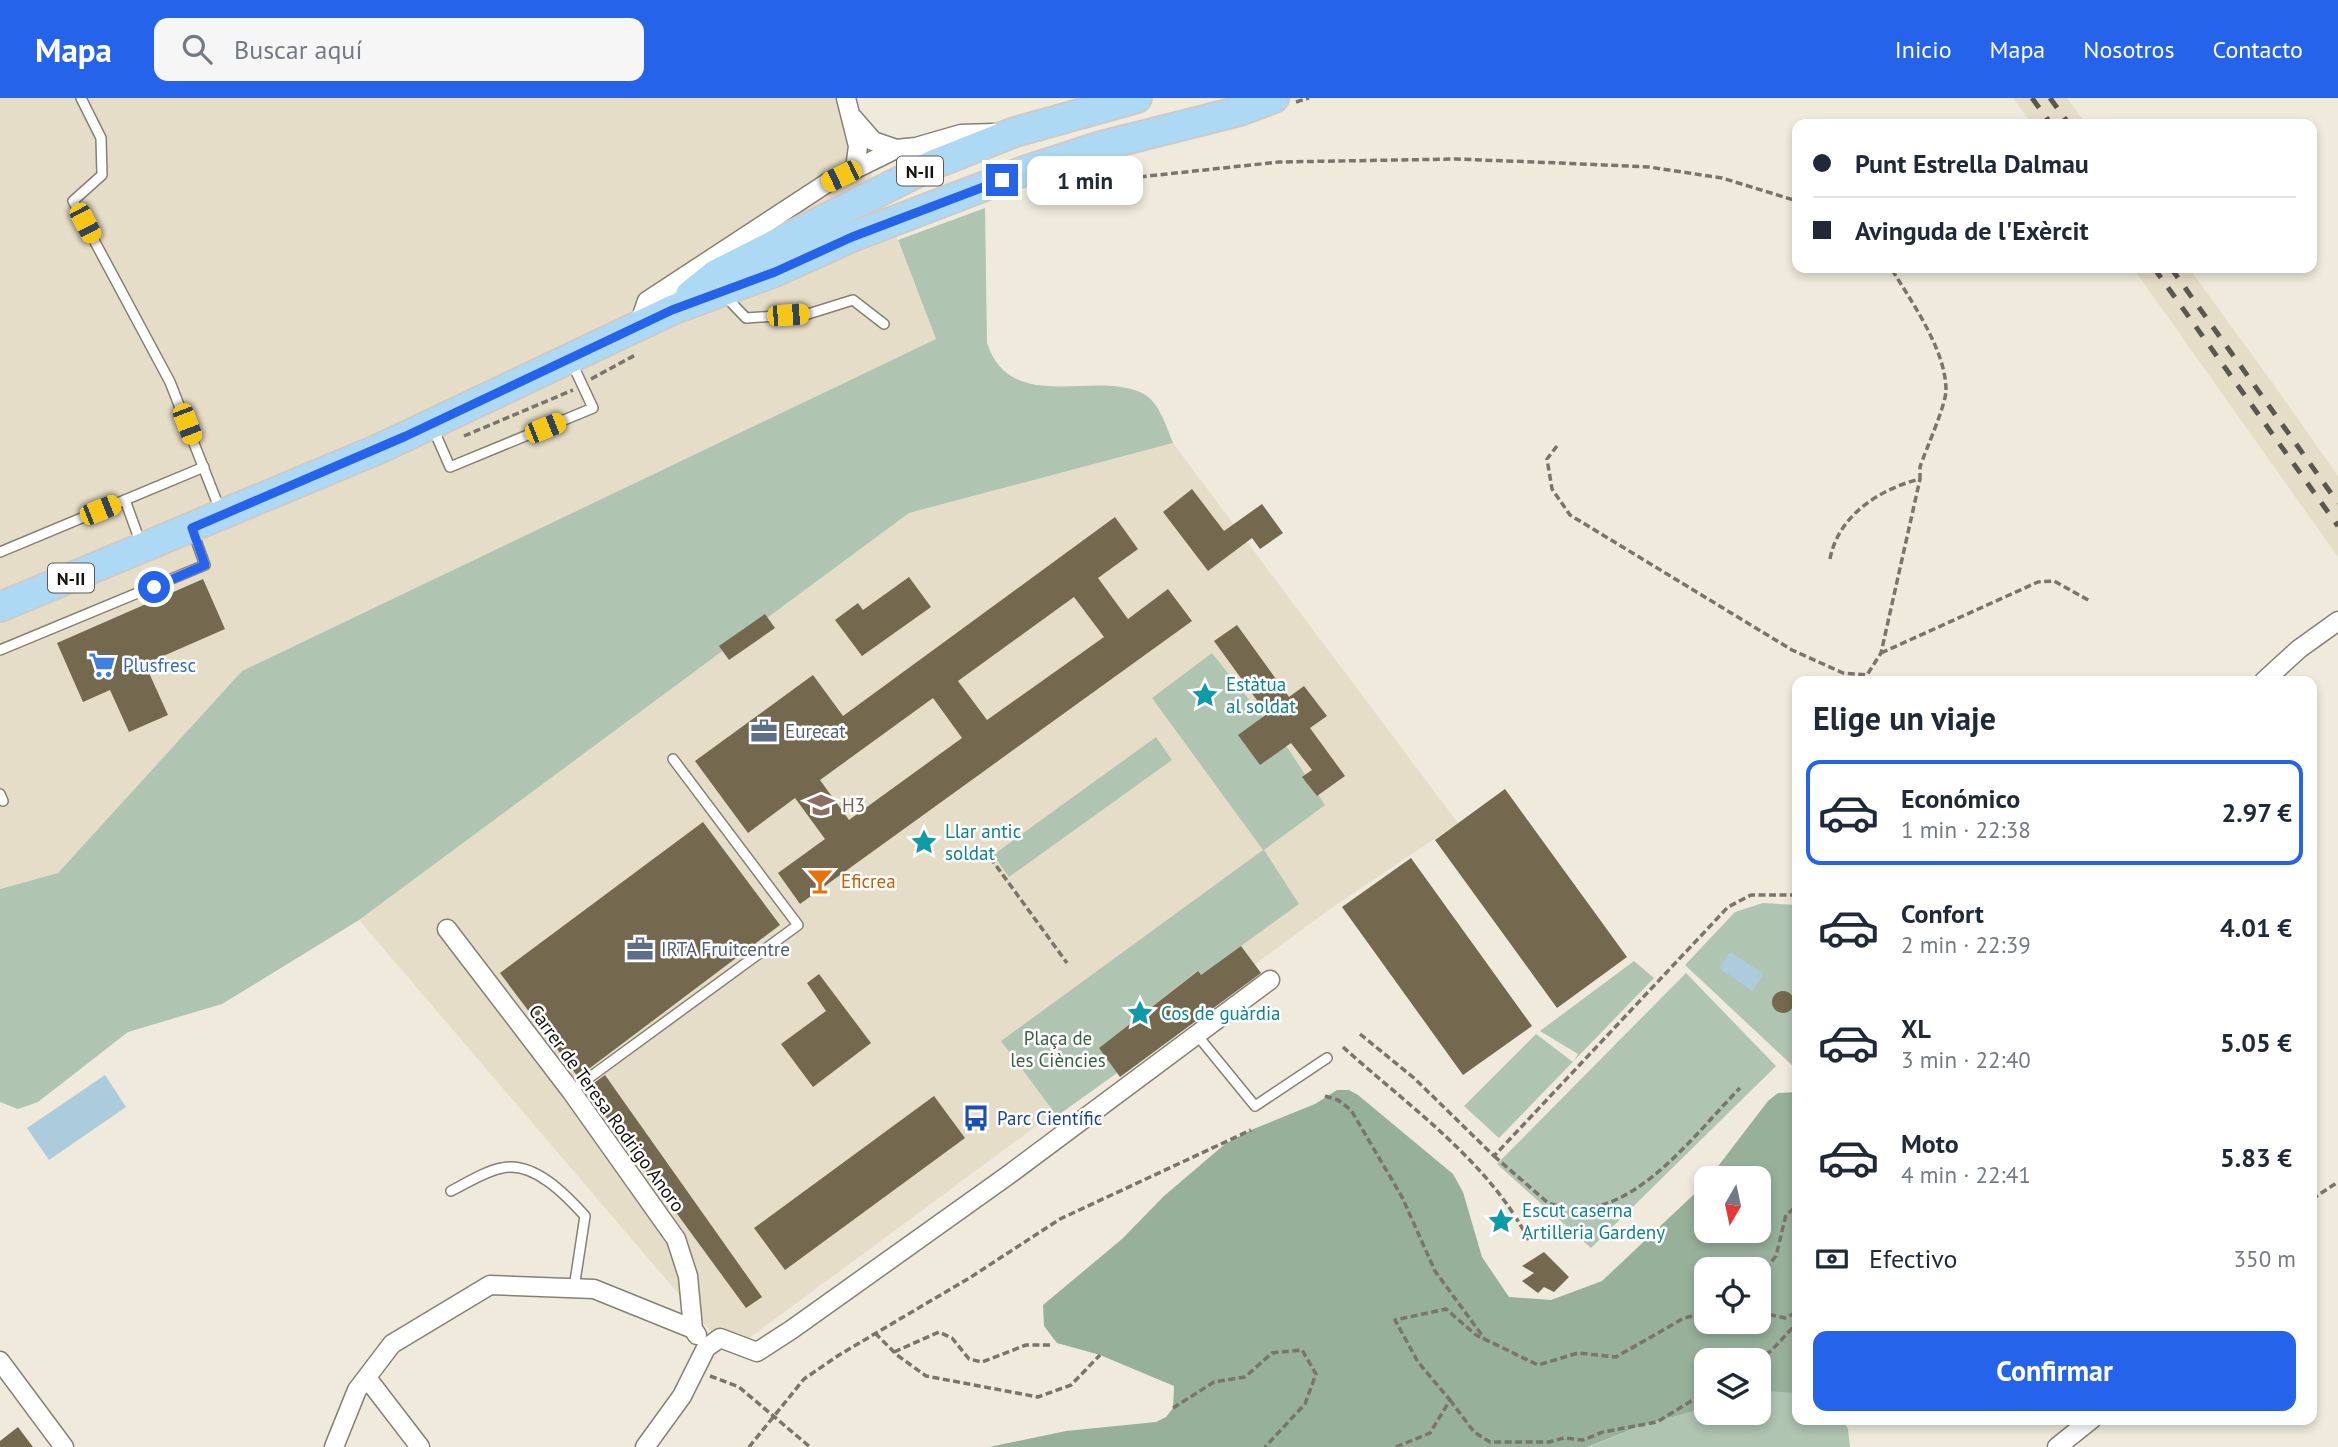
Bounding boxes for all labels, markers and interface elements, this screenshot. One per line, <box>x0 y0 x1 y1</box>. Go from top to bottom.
search box <box>154 18 644 81</box>
text: Mapa <box>35 28 112 71</box>
icon: search <box>178 30 216 68</box>
text: Buscar aquí <box>234 33 362 66</box>
text: Inicio <box>1895 34 1952 65</box>
text: Mapa <box>1990 34 2045 65</box>
text: Nosotros <box>2083 34 2175 65</box>
text: Contacto <box>2213 34 2303 65</box>
text: Punt Estrella Dalmau <box>1855 147 2089 180</box>
callout: 1 min <box>1026 155 1142 204</box>
road number: N-II <box>897 156 943 186</box>
car <box>818 157 865 195</box>
route end <box>986 164 1018 196</box>
text: 1 min <box>1057 166 1113 195</box>
car <box>66 200 105 246</box>
text: Avinguda de l'Exèrcit <box>1855 214 2089 247</box>
car <box>767 303 810 327</box>
car <box>170 401 205 447</box>
car <box>522 410 569 446</box>
car <box>77 492 124 528</box>
road number: N-II <box>48 564 94 592</box>
route start <box>138 571 170 603</box>
supermarket icon: Plusfresc <box>87 650 117 680</box>
place label: Plusfresc <box>123 653 196 677</box>
place label: Estàtua al soldat <box>1226 672 1296 718</box>
place icon: Estàtua al soldat <box>1190 680 1220 710</box>
text: Elige un viaje <box>1813 697 1996 739</box>
office icon: Eurecat <box>749 716 779 746</box>
place label: Eurecat <box>785 719 846 743</box>
icon: car <box>1817 781 1880 844</box>
text: Económico <box>1901 782 2020 815</box>
school or university icon: H3 <box>806 790 836 820</box>
place label: H3 <box>842 793 865 817</box>
text: 2.97 € <box>2221 796 2292 829</box>
text: 1 min · 22:38 <box>1901 815 2031 844</box>
place label: Llar antic soldat <box>945 819 1021 865</box>
place icon: Llar antic soldat <box>909 827 939 857</box>
bar icon: Eficrea <box>805 866 835 896</box>
place label: Eficrea <box>841 869 896 893</box>
icon: car <box>1817 896 1880 959</box>
text: Confort <box>1901 897 1984 930</box>
text: 4.01 € <box>2220 911 2292 944</box>
text: 2 min · 22:39 <box>1901 930 2031 959</box>
office icon: IRTA Fruitcentre <box>625 934 655 964</box>
place label: IRTA Fruitcentre <box>661 937 790 961</box>
place icon: Cos de guàrdia <box>1125 998 1155 1028</box>
street label: Carrer de Teresa Rodrigo Anoro <box>524 1000 690 1216</box>
place label: Cos de guàrdia <box>1161 1001 1280 1025</box>
icon: car <box>1817 1011 1880 1074</box>
text: XL <box>1901 1012 1931 1045</box>
park label: Plaça de les Ciències <box>1010 1026 1106 1072</box>
text: 5.05 € <box>2220 1026 2292 1059</box>
text: 3 min · 22:40 <box>1901 1045 2031 1074</box>
bus stop icon: Parc Científic <box>961 1103 991 1133</box>
place label: Parc Científic <box>997 1106 1102 1130</box>
icon: car <box>1817 1126 1880 1189</box>
text: Moto <box>1901 1127 1959 1160</box>
text: 5.83 € <box>2220 1141 2292 1174</box>
text: 4 min · 22:41 <box>1901 1160 2031 1189</box>
north arrow <box>1694 1166 1771 1242</box>
map controls <box>1694 1166 1771 1425</box>
place label: Escut caserna Artilleria Gardeny <box>1522 1198 1665 1244</box>
place icon: Escut caserna Artilleria Gardeny <box>1486 1206 1516 1236</box>
icon: cash <box>1813 1240 1851 1278</box>
text: Efectivo <box>1869 1242 1958 1275</box>
text: 350 m <box>2234 1244 2296 1273</box>
button: locate <box>1694 1257 1771 1334</box>
button: Confirmar <box>1813 1331 2296 1411</box>
button: layers <box>1694 1348 1771 1425</box>

